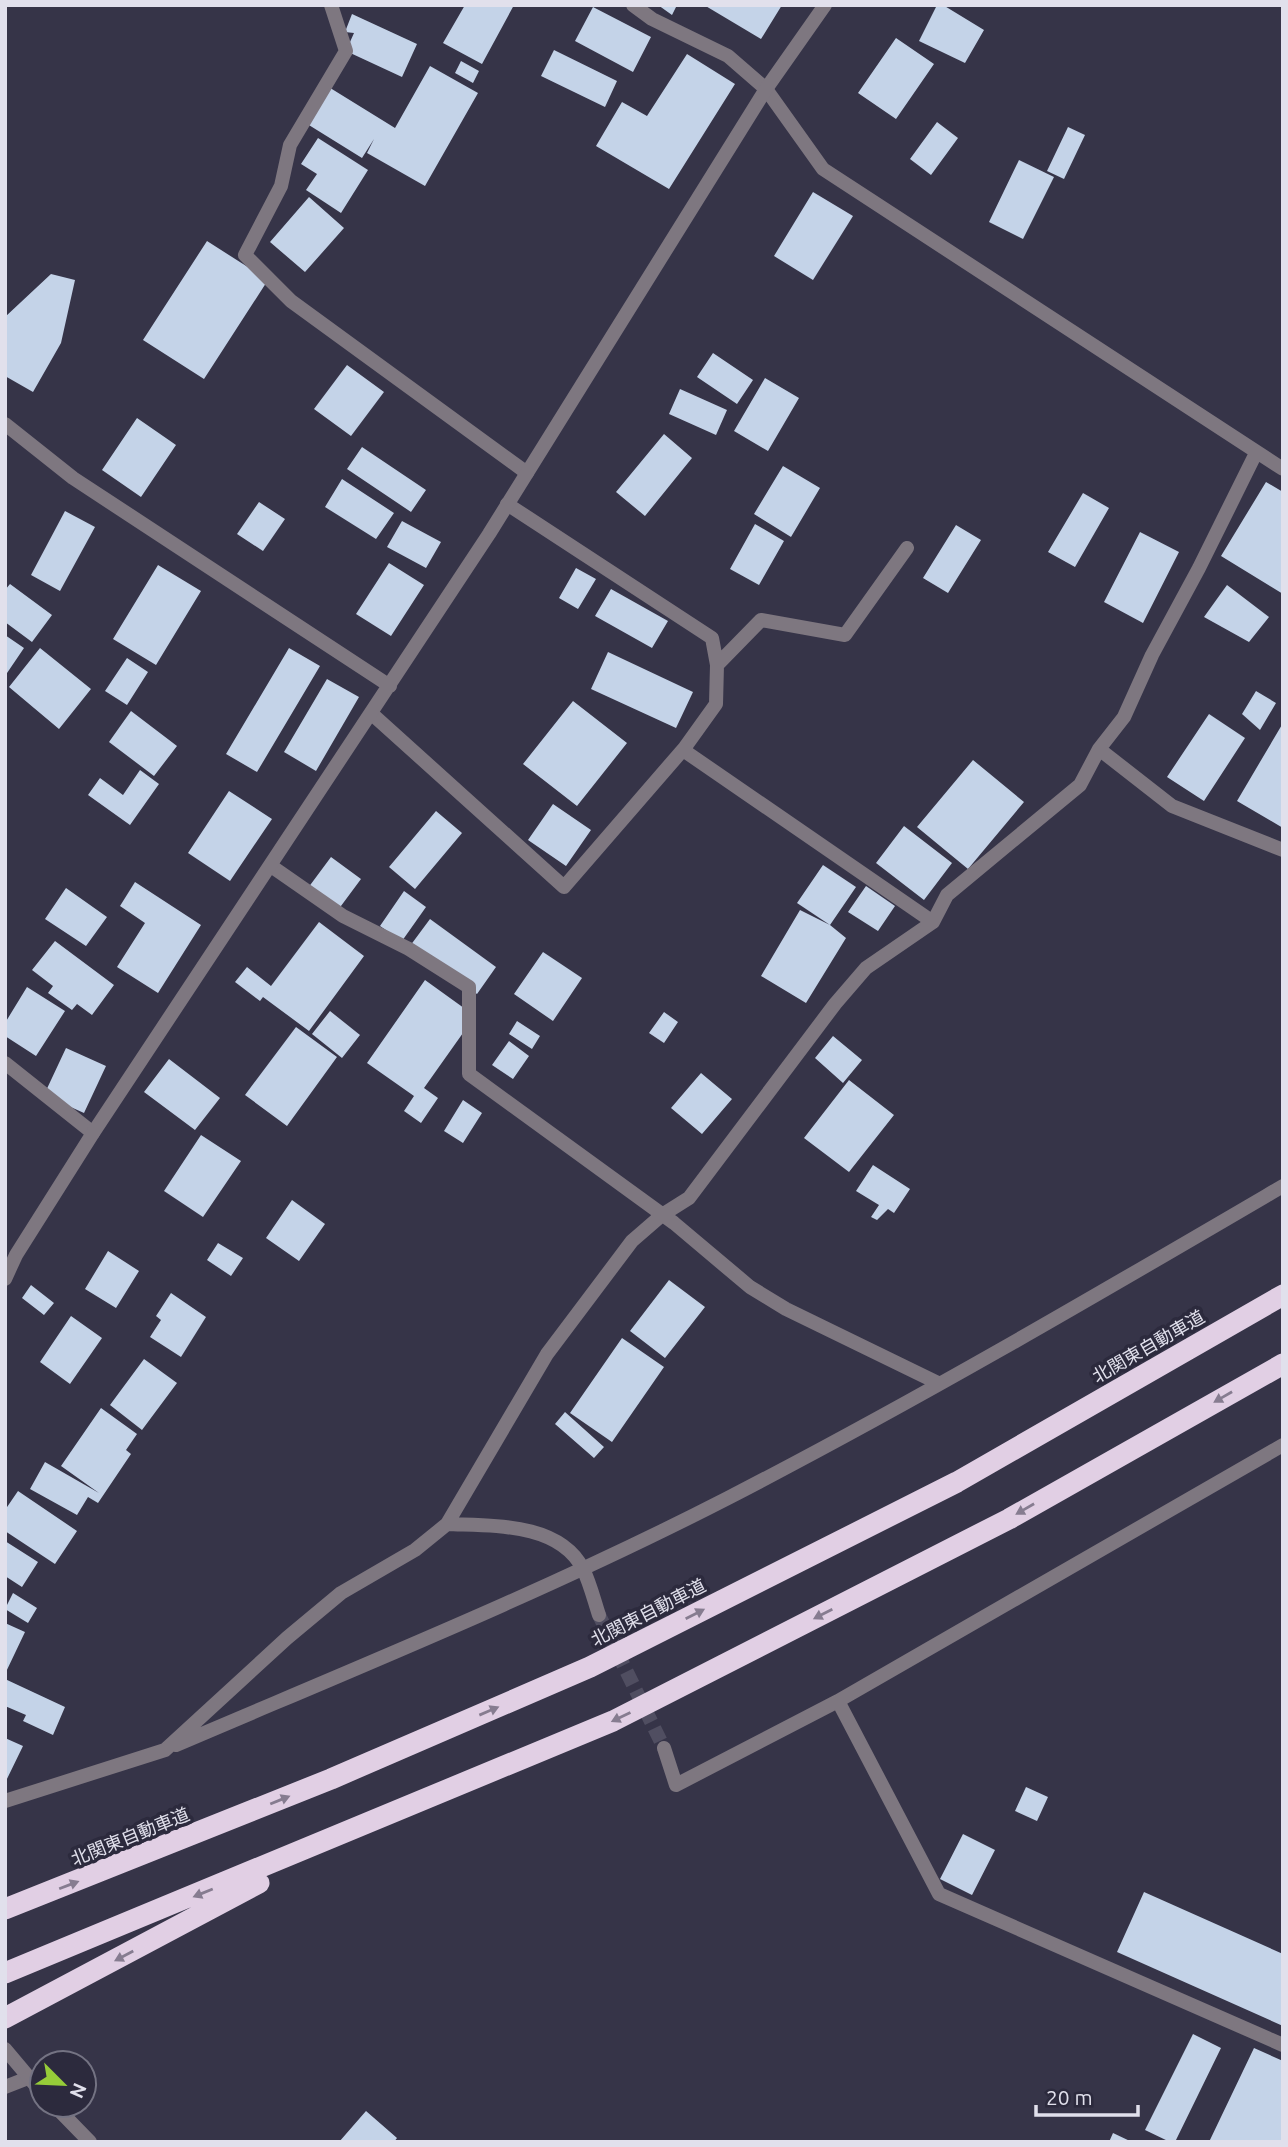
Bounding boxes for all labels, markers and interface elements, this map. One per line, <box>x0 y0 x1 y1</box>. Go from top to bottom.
street label: 北関東自動車道 <box>1088 1306 1208 1386</box>
one-way arrow <box>1214 1391 1233 1403</box>
one-way arrow <box>1016 1503 1035 1516</box>
street label: 北関東自動車道 <box>587 1574 709 1650</box>
one-way arrow <box>685 1608 705 1620</box>
one-way arrow <box>813 1608 833 1619</box>
one-way arrow <box>479 1705 500 1716</box>
one-way arrow <box>611 1712 631 1723</box>
one-way arrow <box>270 1794 291 1805</box>
street label: 北関東自動車道 <box>68 1803 192 1869</box>
one-way arrow <box>59 1879 80 1890</box>
one-way arrow <box>192 1888 213 1899</box>
one-way arrow <box>114 1950 134 1962</box>
north arrow <box>28 2049 98 2119</box>
scale bar <box>1036 2074 1138 2118</box>
text: N <box>66 2080 91 2102</box>
text: 20 m <box>1046 2085 1093 2109</box>

